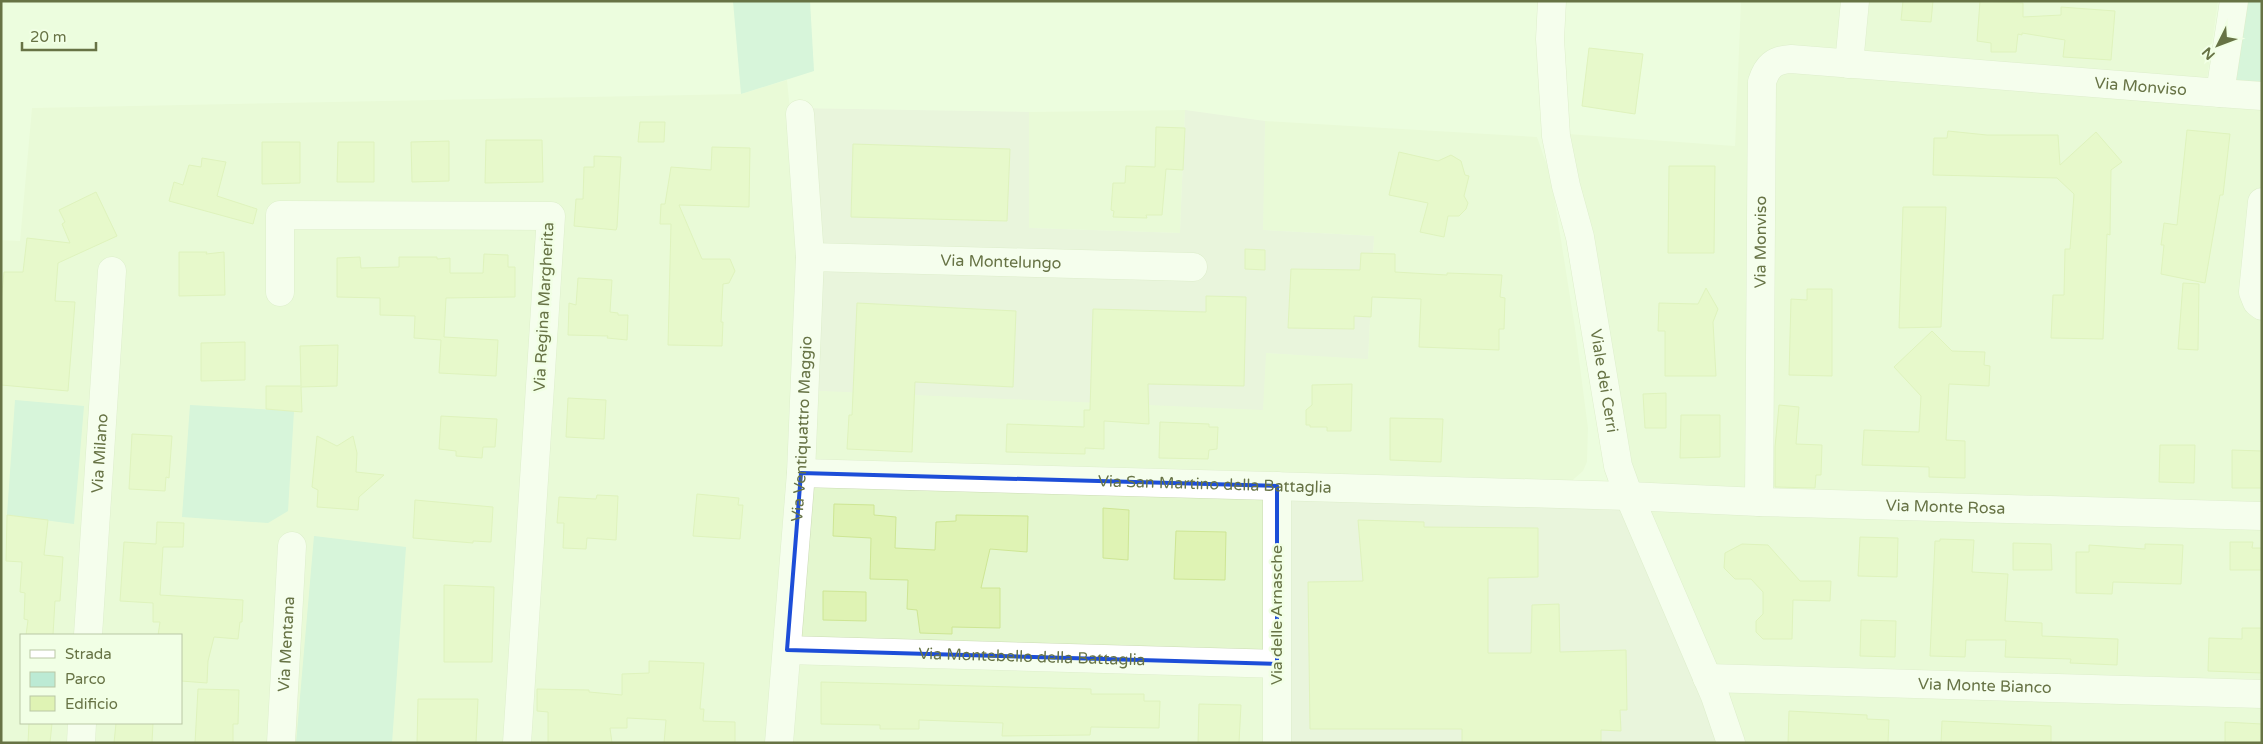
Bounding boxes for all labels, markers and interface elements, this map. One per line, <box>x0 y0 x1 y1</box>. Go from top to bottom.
scale bar <box>22 20 96 52</box>
north arrow <box>2193 20 2243 70</box>
text: 20 m <box>30 28 67 46</box>
text: N <box>2199 43 2219 63</box>
street label: Via Monviso <box>2094 73 2188 100</box>
street label: Via Monviso <box>1751 196 1771 288</box>
street label: Via Regina Margherita <box>530 222 558 392</box>
street label: Via Montelungo <box>940 250 1062 274</box>
street label: Viale dei Cerri <box>1585 328 1622 434</box>
street label: Via Ventiquattro Maggio <box>787 335 817 523</box>
street label: Via Milano <box>87 413 113 494</box>
street label: Via San Martino della Battaglia <box>1098 471 1332 498</box>
street label: Via Monte Rosa <box>1885 496 2006 519</box>
street label: Via delle Arnasche <box>1267 545 1287 685</box>
street label: Via Mentana <box>274 596 299 693</box>
legend <box>20 634 182 724</box>
street label: Via Montebello della Battaglia <box>918 644 1146 670</box>
text: Strada <box>65 645 112 663</box>
text: Parco <box>65 670 106 688</box>
street label: Via Monte Bianco <box>1918 674 2052 698</box>
text: Edificio <box>65 695 118 713</box>

